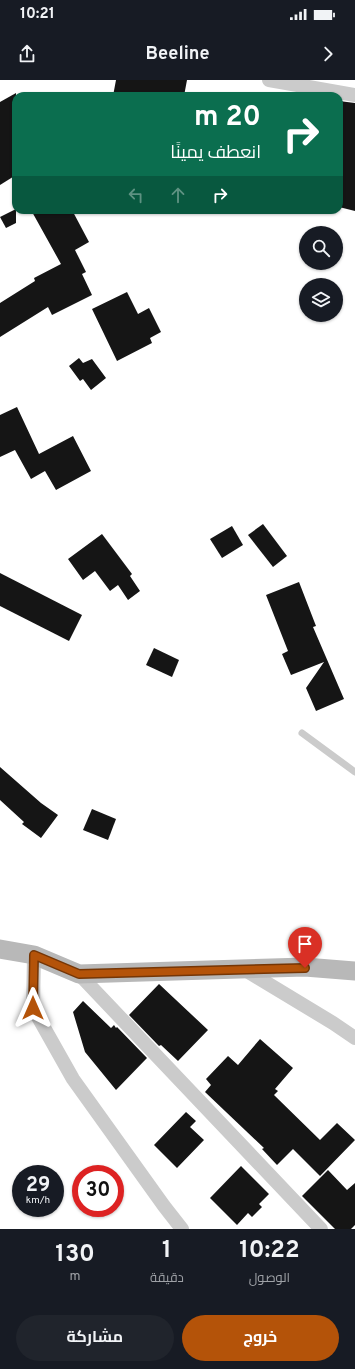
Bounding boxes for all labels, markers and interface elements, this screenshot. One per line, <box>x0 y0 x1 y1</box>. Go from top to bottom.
text: 10:21 <box>20 5 55 24</box>
icon: share <box>16 43 38 65</box>
text: Beeline <box>145 43 210 66</box>
icon: forward <box>317 43 339 65</box>
text: 20 m <box>194 100 261 136</box>
icon: right <box>275 108 327 160</box>
text: انعطف يمينًا <box>170 142 261 165</box>
icon: left <box>125 184 147 206</box>
icon: ahead <box>167 184 189 206</box>
icon: right <box>209 184 231 206</box>
map controls <box>299 226 343 322</box>
button: search <box>299 226 343 270</box>
button: layers <box>299 278 343 322</box>
pin <box>288 927 322 968</box>
icon: arrive <box>294 933 316 955</box>
position arrow <box>12 987 54 1029</box>
speed limit sign: 30 <box>72 1165 124 1217</box>
text: 29 <box>26 1173 50 1199</box>
text: km/h <box>26 1194 50 1207</box>
text: 1 <box>162 1236 172 1266</box>
text: 10:22 <box>239 1236 300 1266</box>
text: 130 <box>55 1240 95 1270</box>
text: m <box>69 1269 81 1285</box>
text: دقيقة <box>150 1271 184 1287</box>
text: الوصول <box>249 1271 290 1287</box>
button: مشاركة <box>16 1315 174 1361</box>
button: خروج <box>182 1315 339 1361</box>

